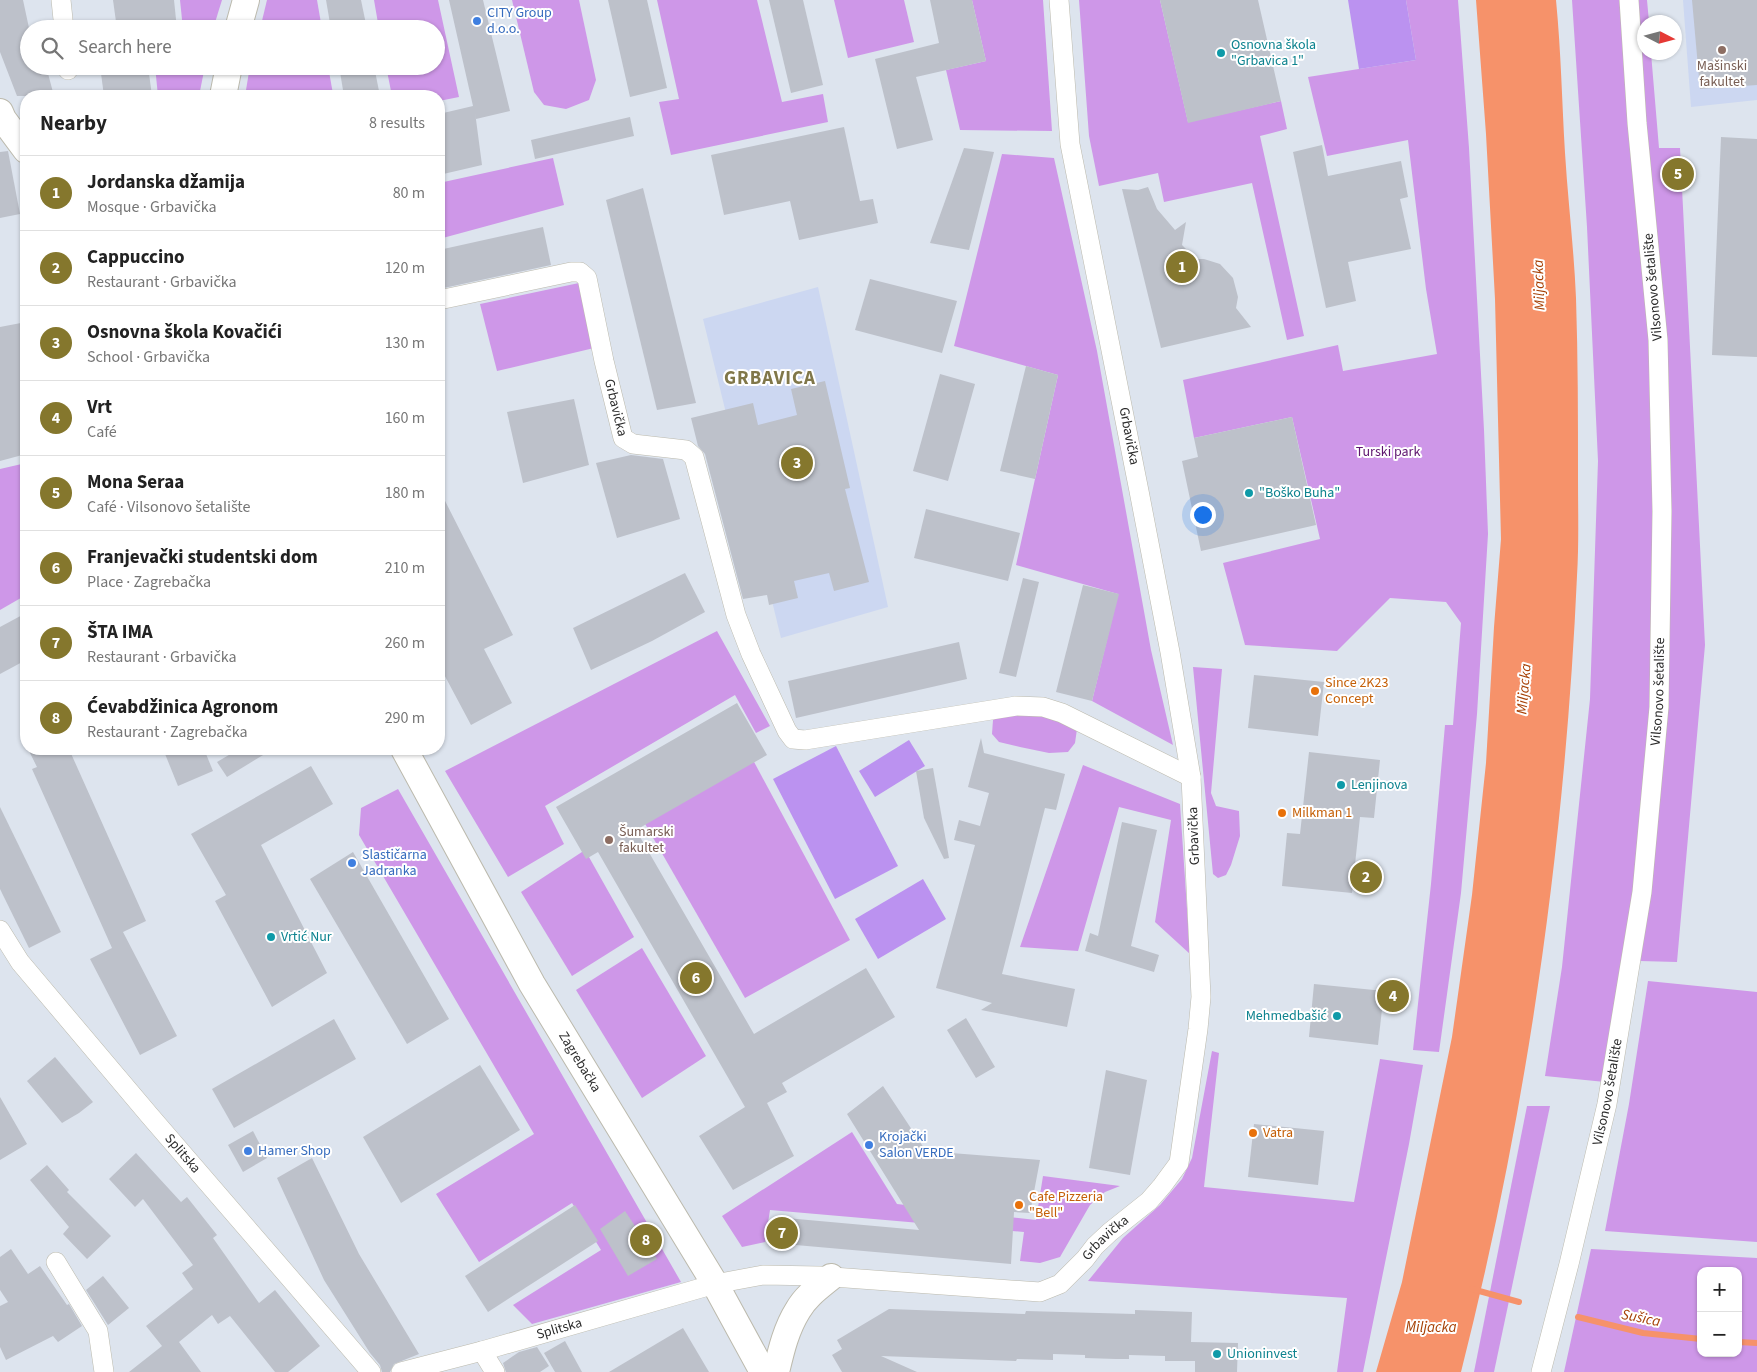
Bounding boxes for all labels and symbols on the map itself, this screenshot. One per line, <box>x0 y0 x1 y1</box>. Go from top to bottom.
place label: CITY Group d.o.o. <box>487 3 552 39</box>
marker: CITY Group d.o.o. <box>471 15 483 27</box>
north arrow <box>1637 15 1682 60</box>
place label: Osnovna škola "Grbavica 1" <box>1231 35 1316 71</box>
marker: Mašinski fakultet <box>1716 44 1728 56</box>
marker: Osnovna škola "Grbavica 1" <box>1215 47 1227 59</box>
place label: Mašinski fakultet <box>1697 56 1747 92</box>
pin: 5 <box>1662 155 1694 193</box>
street label: Vilsonovo šetalište <box>1638 232 1668 342</box>
pin: 1 <box>1166 248 1198 286</box>
water label: Miljacka <box>1528 259 1550 311</box>
district label: GRBAVICA <box>724 365 816 392</box>
street label: Grbavička <box>599 377 632 438</box>
street label: Grbavička <box>1114 405 1144 467</box>
park label: Turski park <box>1356 442 1420 462</box>
pin: 3 <box>781 444 813 482</box>
place label: "Boško Buha" <box>1259 483 1340 503</box>
marker: "Boško Buha" <box>1243 487 1255 499</box>
your location <box>1190 502 1216 528</box>
street label: Vilsonovo šetalište <box>1645 637 1670 747</box>
water label: Miljacka <box>1511 663 1537 715</box>
place label: Since 2K23 Concept <box>1325 673 1388 709</box>
marker: Since 2K23 Concept <box>1309 685 1321 697</box>
place label: Lenjinova <box>1351 775 1408 795</box>
marker: Lenjinova <box>1335 779 1347 791</box>
place label: Milkman 1 <box>1292 803 1352 823</box>
street label: Grbavička <box>1183 807 1205 865</box>
marker: Milkman 1 <box>1276 807 1288 819</box>
place label: Šumarski fakultet <box>619 822 674 858</box>
marker: Šumarski fakultet <box>603 834 615 846</box>
place label: Slastičarna Jadranka <box>362 845 427 881</box>
marker: Slastičarna Jadranka <box>346 857 358 869</box>
pin: 2 <box>1350 858 1382 896</box>
place label: Vrtić Nur <box>281 927 332 947</box>
marker: Vrtić Nur <box>265 931 277 943</box>
pin: 6 <box>680 959 712 997</box>
pin: 4 <box>1377 977 1409 1015</box>
place label: Mehmedbašić <box>1246 1006 1328 1026</box>
marker: Mehmedbašić <box>1331 1010 1343 1022</box>
street label: Zagrebačka <box>553 1028 606 1096</box>
street label: Vilsonovo šetalište <box>1588 1037 1628 1147</box>
place label: Vatra <box>1263 1123 1293 1143</box>
place label: Krojački Salon VERDE <box>879 1127 954 1163</box>
marker: Vatra <box>1247 1127 1259 1139</box>
street label: Splitska <box>160 1129 205 1178</box>
marker: Krojački Salon VERDE <box>863 1139 875 1151</box>
place label: Hamer Shop <box>258 1141 331 1161</box>
marker: Hamer Shop <box>242 1145 254 1157</box>
place label: Cafe Pizzeria "Bell" <box>1029 1187 1103 1223</box>
marker: Cafe Pizzeria "Bell" <box>1013 1199 1025 1211</box>
street label: Grbavička <box>1077 1211 1133 1265</box>
pin: 7 <box>766 1214 798 1252</box>
pin: 8 <box>630 1221 662 1259</box>
water label: Sušica <box>1620 1304 1662 1332</box>
street label: Splitska <box>534 1313 584 1345</box>
water label: Miljacka <box>1406 1317 1456 1338</box>
place label: Unioninvest <box>1227 1344 1297 1364</box>
marker: Unioninvest <box>1211 1348 1223 1360</box>

